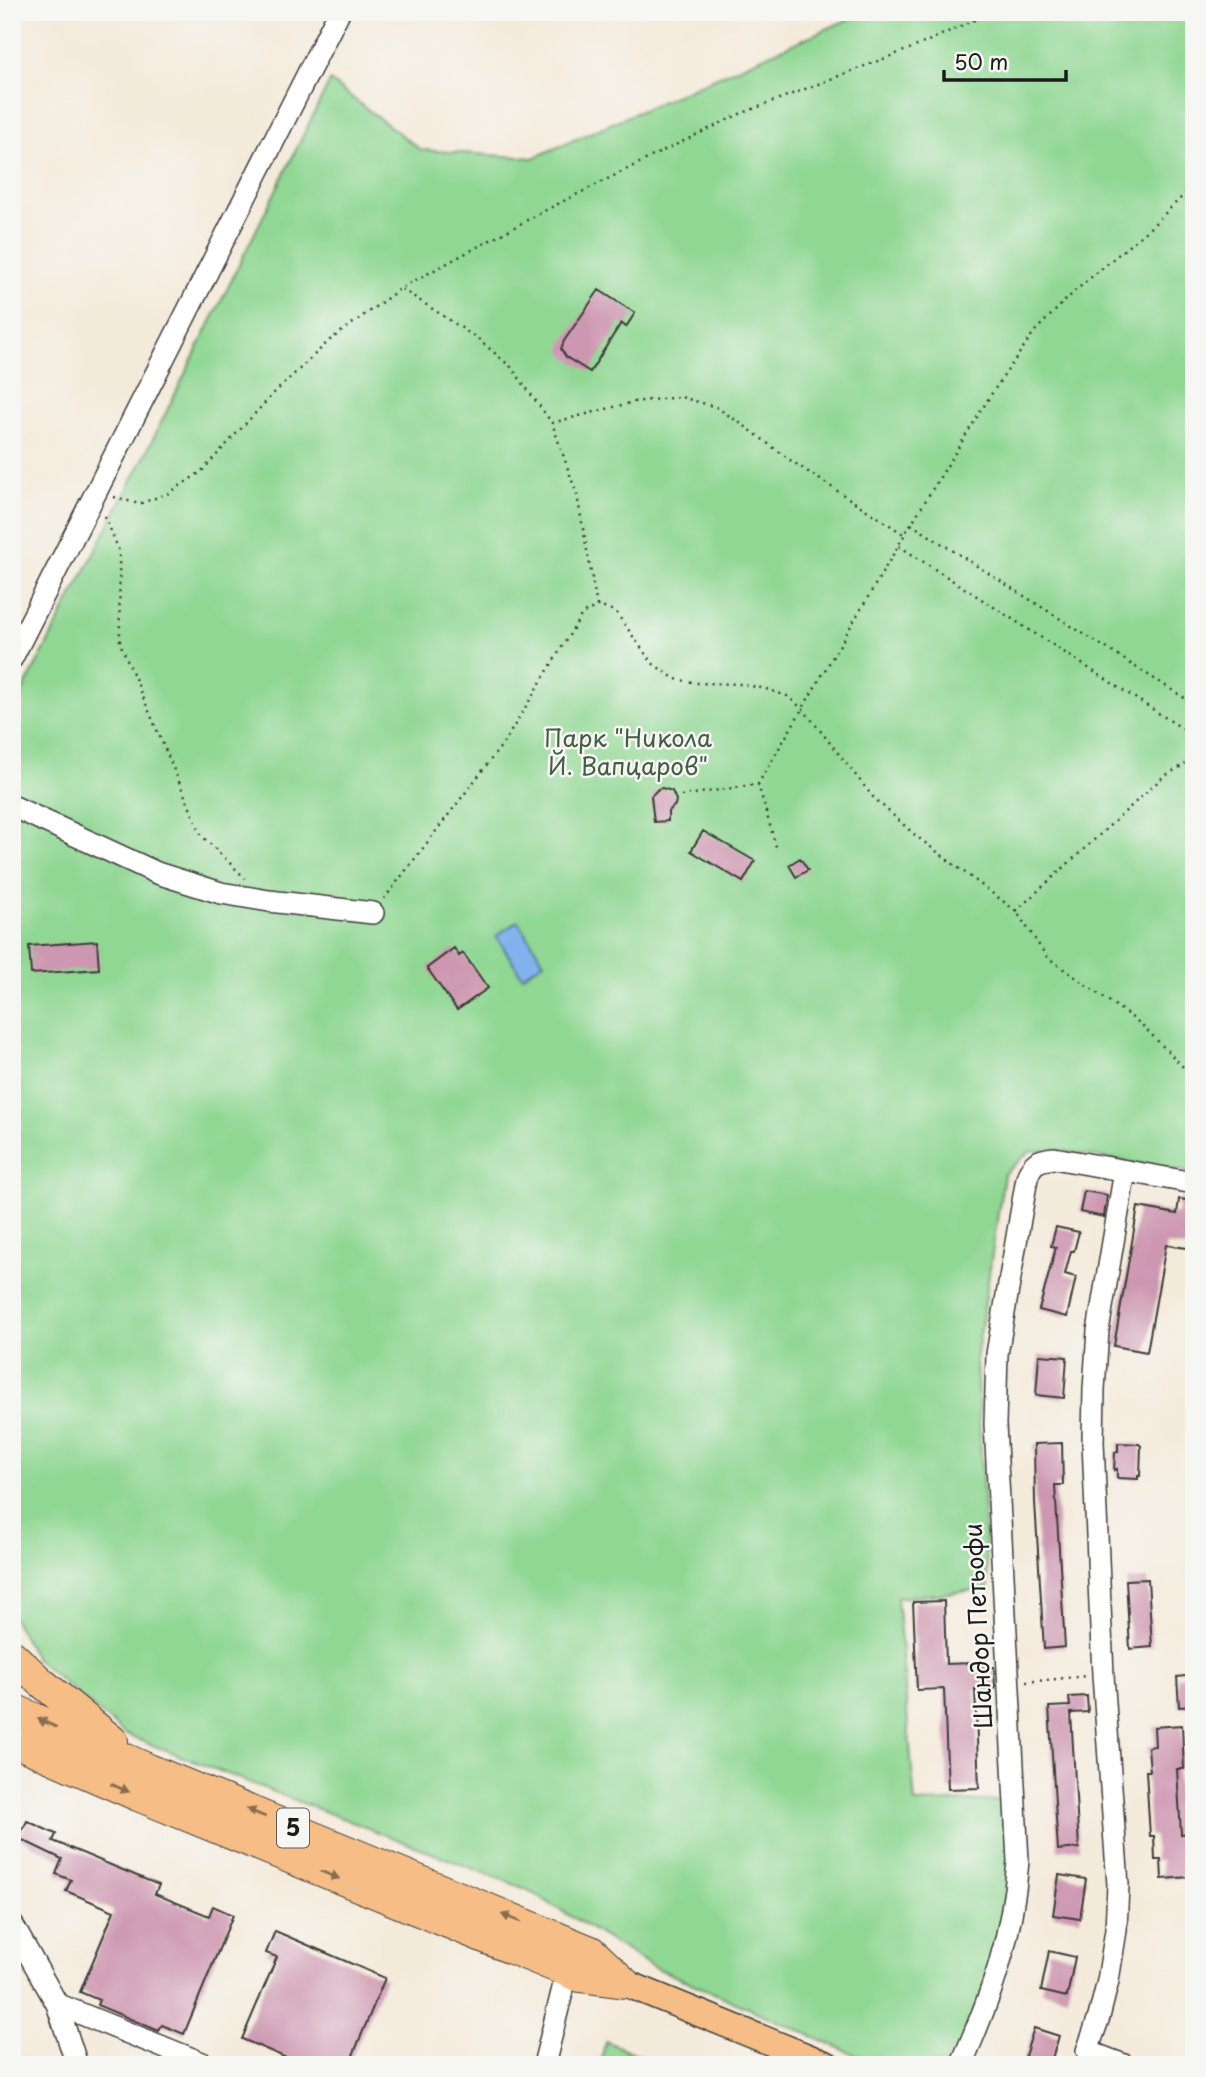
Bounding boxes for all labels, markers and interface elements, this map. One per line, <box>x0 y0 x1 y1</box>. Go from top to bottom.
scale bar <box>944 38 1066 82</box>
text: 50 m <box>954 45 1008 77</box>
park label: Парк "Никола Й. Вапцаров" <box>544 719 712 783</box>
street label: Шандор Петьофи <box>954 1522 1000 1730</box>
one-way arrow <box>36 1717 57 1728</box>
one-way arrow <box>110 1782 130 1794</box>
one-way arrow <box>245 1807 266 1818</box>
road number: 5 <box>277 1809 309 1848</box>
one-way arrow <box>320 1869 341 1880</box>
one-way arrow <box>501 1912 522 1923</box>

